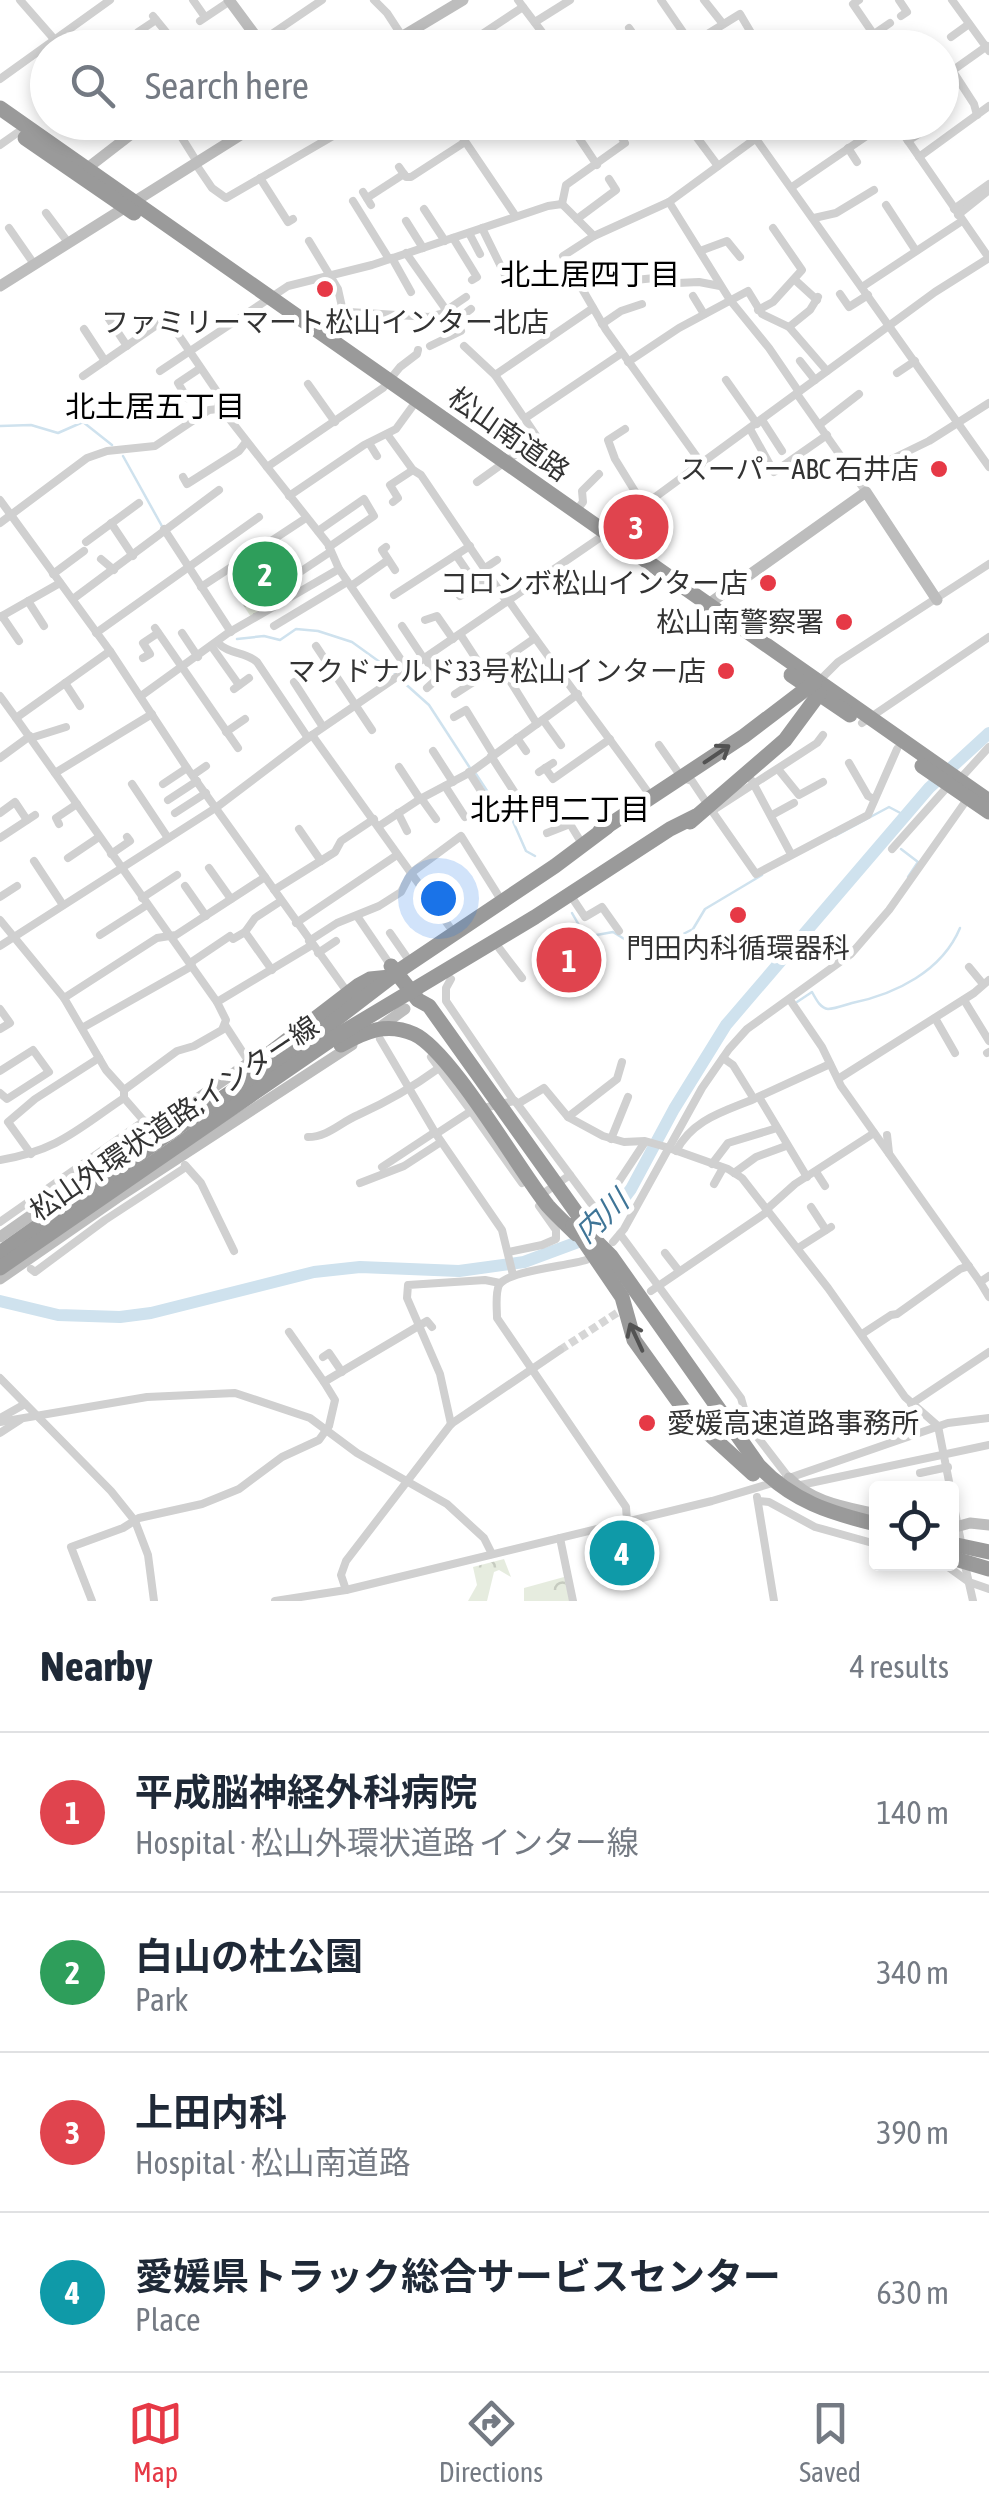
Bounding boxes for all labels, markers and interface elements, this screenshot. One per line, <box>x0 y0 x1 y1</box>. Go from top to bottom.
search box <box>30 30 959 140</box>
icon: search <box>65 58 120 113</box>
text: Search here <box>145 64 309 107</box>
district label: 北土居四丁目 <box>500 257 680 291</box>
marker: ファミリーマート松山インター北店 <box>314 278 336 300</box>
place label: ファミリーマート松山インター北店 <box>101 306 549 338</box>
street label: 松山南道路 <box>442 381 576 487</box>
district label: 北土居五丁目 <box>65 389 245 423</box>
place label: スーパーABC 石井店 <box>680 453 919 485</box>
marker: スーパーABC 石井店 <box>928 458 950 480</box>
pin: 3 <box>604 490 668 564</box>
pin: 2 <box>232 536 298 612</box>
place label: コロンボ松山インター店 <box>440 567 748 599</box>
marker: コロンボ松山インター店 <box>757 572 779 594</box>
place label: 松山南警察署 <box>656 606 824 638</box>
marker: 松山南警察署 <box>833 611 855 633</box>
place label: マクドナルド33号松山インター店 <box>288 655 706 687</box>
marker: マクドナルド33号松山インター店 <box>715 660 737 682</box>
one-way arrow <box>703 744 731 765</box>
district label: 北井門二丁目 <box>470 792 650 826</box>
your location <box>413 873 464 924</box>
marker: 門田内科循環器科 <box>727 904 749 926</box>
pin: 1 <box>536 922 602 998</box>
place label: 門田内科循環器科 <box>626 932 850 964</box>
street label: 松山外環状道路;インター線 <box>24 1009 324 1227</box>
water label: 内川 <box>567 1181 637 1249</box>
one-way arrow <box>626 1323 645 1353</box>
place label: 愛媛高速道路事務所 <box>667 1407 919 1439</box>
marker: 愛媛高速道路事務所 <box>636 1412 658 1434</box>
map controls <box>869 1481 959 1571</box>
button: locate <box>869 1481 959 1571</box>
pin: 4 <box>590 1516 654 1590</box>
text: Nearby <box>40 1642 153 1690</box>
text: 4 results <box>850 1648 949 1685</box>
text: 平成脳神経外科病院 <box>135 1771 477 1814</box>
text: 1 <box>65 1794 80 1831</box>
text: 140 m <box>876 1794 949 1831</box>
text: Hospital · 松山外環状道路 インター線 <box>135 1824 639 1861</box>
text: 白山の杜公園 <box>135 1935 363 1978</box>
text: 2 <box>65 1954 80 1991</box>
text: 340 m <box>876 1954 949 1991</box>
text: Park <box>135 1981 188 2018</box>
text: 上田内科 <box>135 2091 287 2134</box>
text: 3 <box>65 2114 80 2151</box>
text: 390 m <box>876 2114 949 2151</box>
text: Hospital · 松山南道路 <box>135 2144 411 2181</box>
text: 愛媛県トラック総合サービスセンター <box>135 2255 781 2298</box>
text: 4 <box>65 2274 80 2311</box>
text: 630 m <box>876 2274 949 2311</box>
text: Place <box>135 2301 200 2338</box>
tab: Map <box>128 2396 183 2488</box>
tab: Directions <box>439 2396 543 2488</box>
tab: Saved <box>799 2396 861 2488</box>

